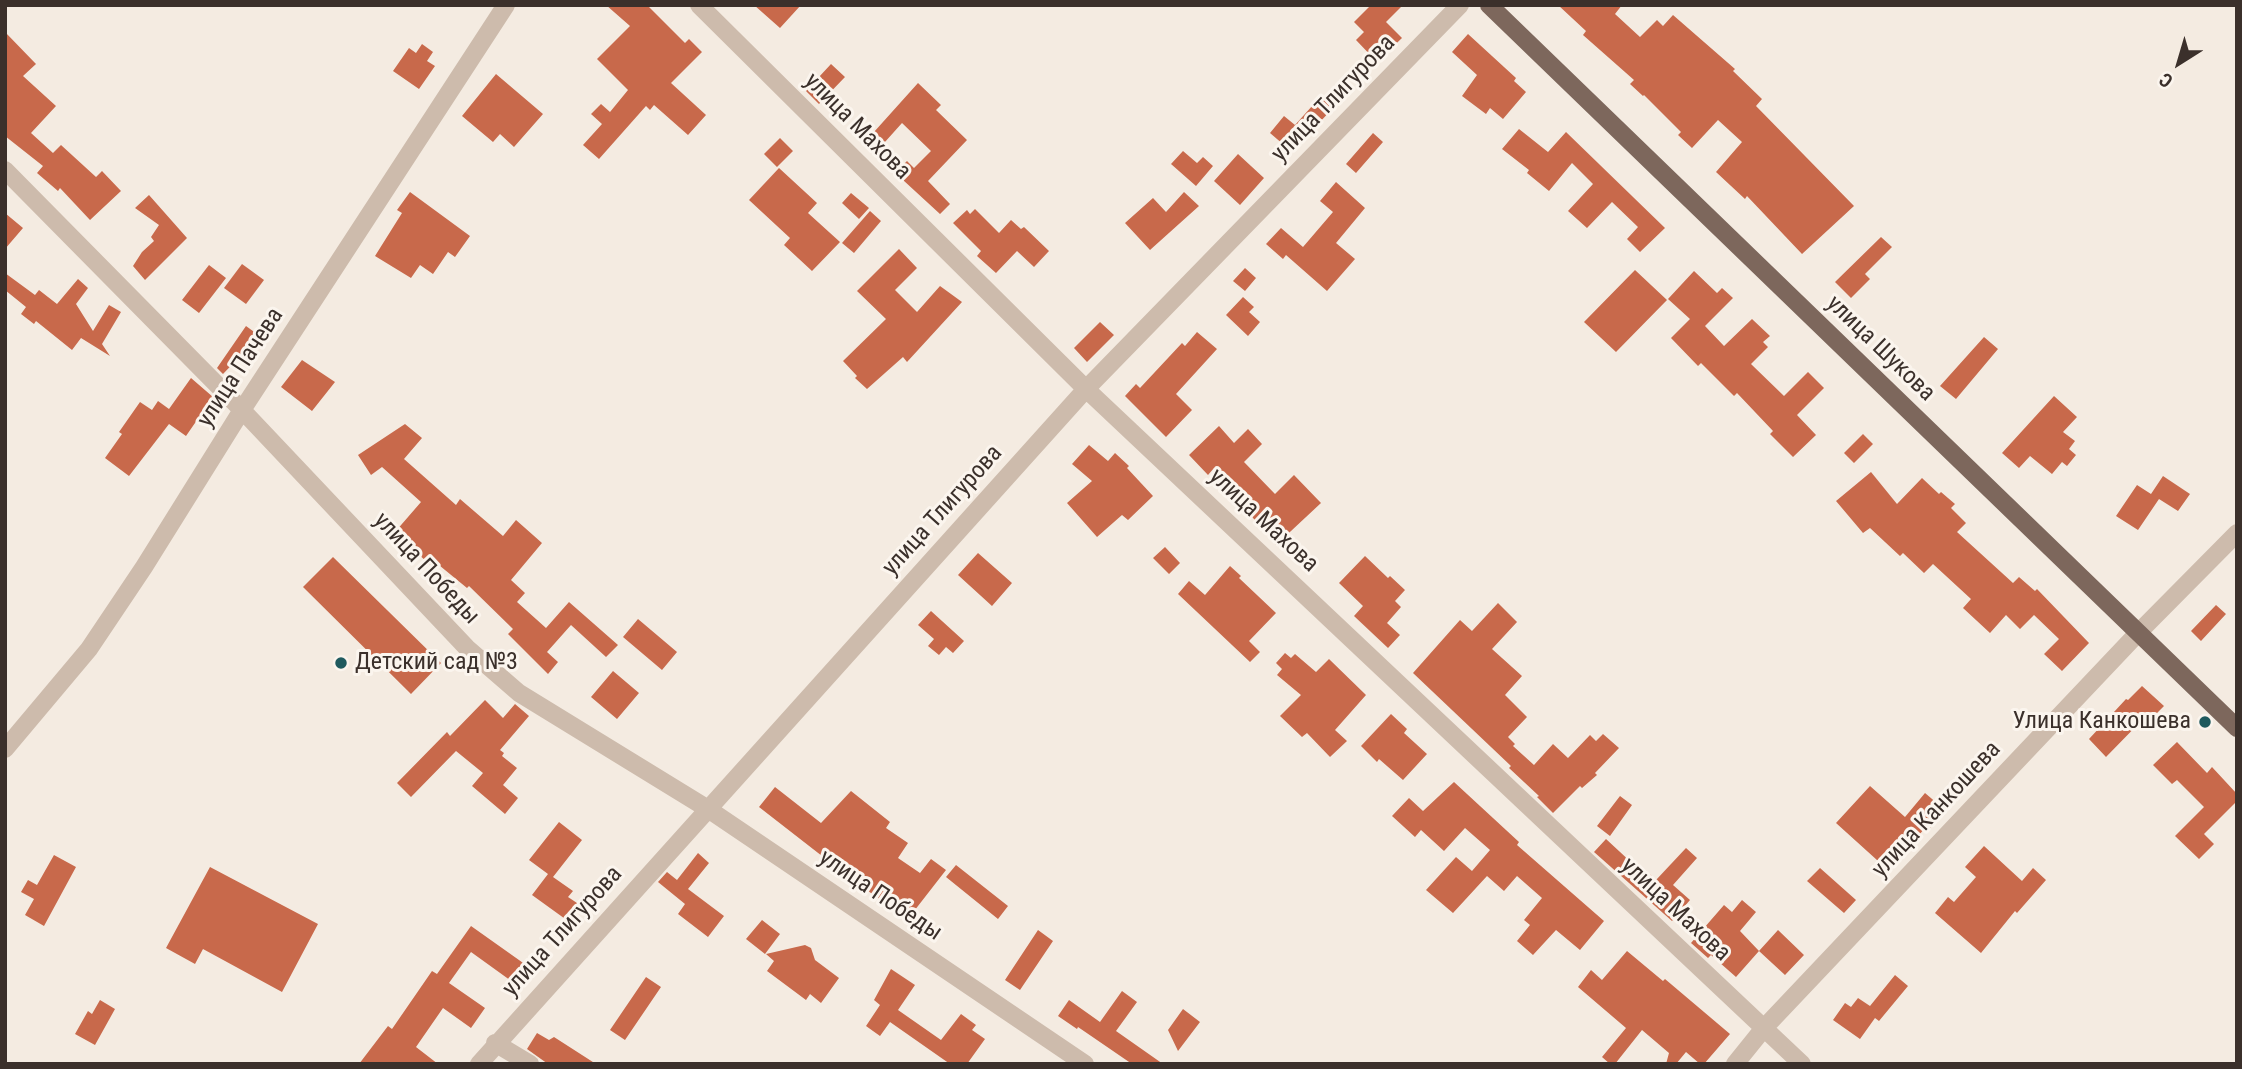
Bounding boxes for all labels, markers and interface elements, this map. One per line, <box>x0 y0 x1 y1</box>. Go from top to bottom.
north arrow <box>2144 28 2214 98</box>
street label: улица Тлигурова <box>1266 30 1402 168</box>
street label: улица Махова <box>798 68 916 186</box>
text: С <box>2155 68 2177 93</box>
street label: улица Шукова <box>1820 290 1940 408</box>
street label: улица Пачева <box>192 303 290 433</box>
street label: улица Тлигурова <box>877 440 1009 582</box>
street label: улица Махова <box>1202 463 1324 579</box>
street label: улица Победы <box>367 507 485 631</box>
place label: Детский сад №3 <box>355 649 518 677</box>
marker: Детский сад №3 <box>333 655 349 671</box>
place label: Улица Канкошева <box>2012 708 2191 736</box>
marker: Улица Канкошева <box>2197 714 2213 730</box>
street label: улица Канкошева <box>1867 736 2007 884</box>
street label: улица Победы <box>813 844 947 948</box>
street label: улица Махова <box>1614 852 1736 968</box>
street label: улица Тлигурова <box>497 861 629 1003</box>

